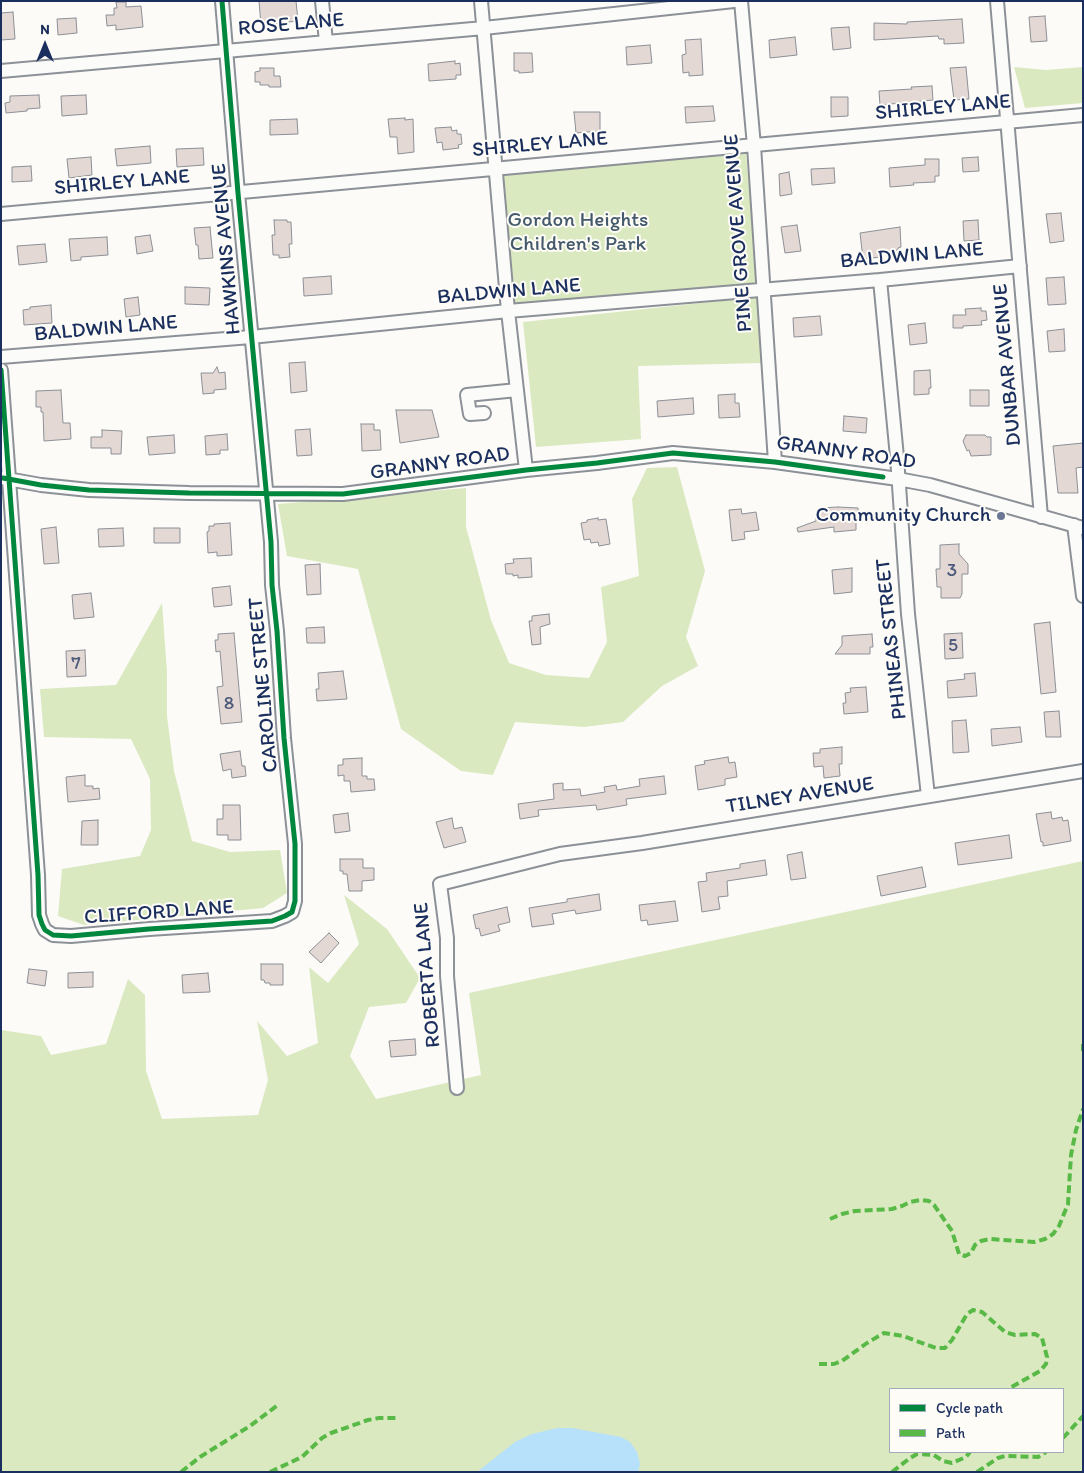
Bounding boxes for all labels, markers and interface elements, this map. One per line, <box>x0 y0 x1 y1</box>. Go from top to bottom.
street label: ROSE LANE <box>237 8 345 42</box>
north arrow <box>20 20 70 70</box>
text: N <box>40 21 50 38</box>
street label: SHIRLEY LANE <box>874 90 1012 126</box>
street label: SHIRLEY LANE <box>471 127 609 163</box>
street label: PINE GROVE AVENUE <box>720 133 758 333</box>
street label: HAWKINS AVENUE <box>207 162 247 336</box>
street label: SHIRLEY LANE <box>53 165 191 201</box>
park label: Gordon Heights Children's Park <box>508 208 648 258</box>
street label: BALDWIN LANE <box>839 237 985 275</box>
street label: BALDWIN LANE <box>436 273 582 311</box>
street label: DUNBAR AVENUE <box>988 283 1028 447</box>
street label: BALDWIN LANE <box>33 310 179 348</box>
street label: GRANNY ROAD <box>775 431 917 475</box>
street label: GRANNY ROAD <box>369 442 511 486</box>
place label: Community Church <box>816 503 991 529</box>
marker: Community Church <box>995 510 1007 522</box>
street label: PHINEAS STREET <box>871 557 913 721</box>
house number: 3 <box>947 560 957 582</box>
street label: CAROLINE STREET <box>244 596 284 774</box>
house number: 5 <box>948 635 958 657</box>
house number: 7 <box>71 653 81 675</box>
house number: 8 <box>224 693 234 715</box>
street label: TILNEY AVENUE <box>724 772 876 820</box>
street label: CLIFFORD LANE <box>83 895 235 931</box>
street label: ROBERTA LANE <box>409 901 447 1049</box>
legend <box>889 1388 1064 1453</box>
text: Cycle path <box>936 1399 1003 1417</box>
text: Path <box>936 1424 965 1442</box>

